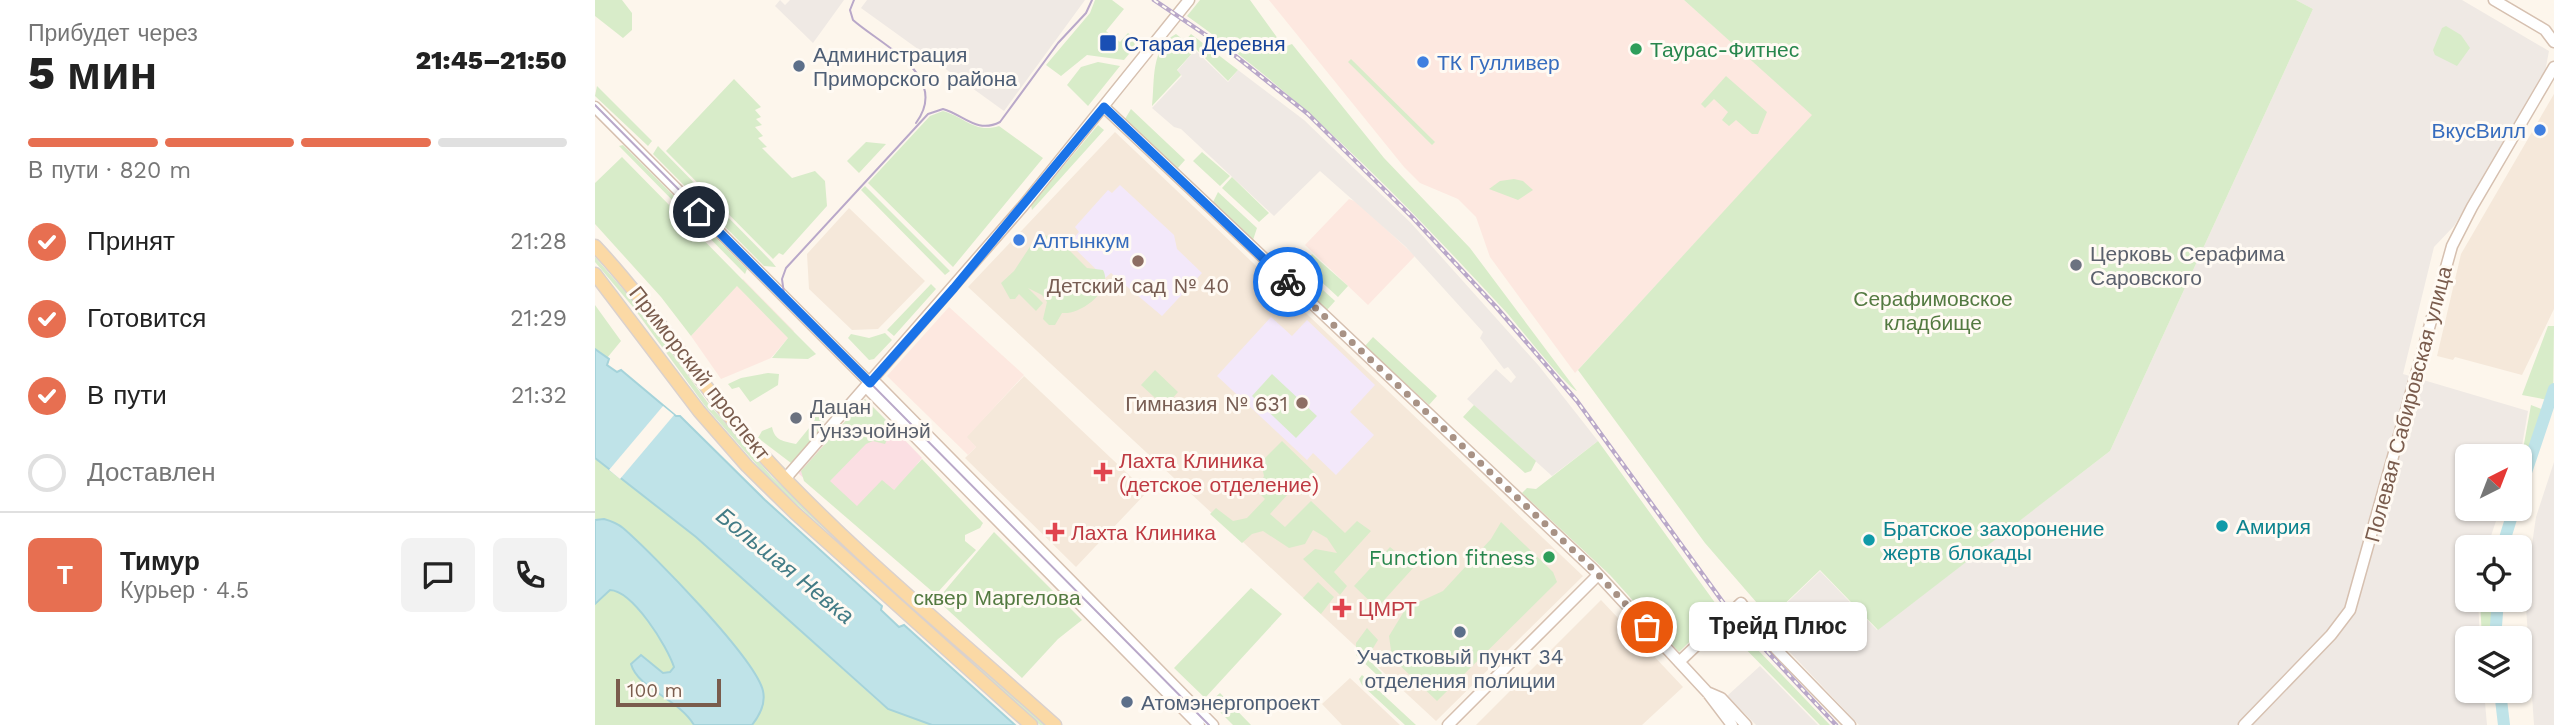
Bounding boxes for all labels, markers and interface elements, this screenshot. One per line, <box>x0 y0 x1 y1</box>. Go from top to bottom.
text: Прибудет через <box>28 20 198 47</box>
place label: Старая Деревня <box>1124 31 1286 56</box>
marker: Старая Деревня <box>1098 33 1118 53</box>
place label: Таурас-Фитнес <box>1650 37 1799 62</box>
marker: Таурас-Фитнес <box>1628 41 1644 57</box>
place label: Администрация Приморского района <box>813 42 1017 91</box>
text: 21:45–21:50 <box>415 45 567 75</box>
text: 5 мин <box>28 46 157 100</box>
place label: ТК Гулливер <box>1437 50 1560 75</box>
marker: ТК Гулливер <box>1415 54 1431 70</box>
marker: Администрация Приморского района <box>791 58 807 74</box>
place label: ВкусВилл <box>2432 118 2526 143</box>
marker: ВкусВилл <box>2532 122 2548 138</box>
text: В пути · 820 m <box>28 157 191 184</box>
pin <box>669 182 729 242</box>
icon: home <box>680 193 718 231</box>
icon: check <box>28 223 66 261</box>
text: Принят <box>87 226 175 256</box>
text: 21:28 <box>510 228 567 255</box>
place label: Алтынкум <box>1033 228 1130 253</box>
marker: Алтынкум <box>1011 232 1027 248</box>
place label: Церковь Серафима Саровского <box>2090 241 2285 290</box>
courier <box>1253 247 1323 317</box>
marker: Детский сад № 40 <box>1130 253 1146 269</box>
marker: Церковь Серафима Саровского <box>2068 257 2084 273</box>
icon: bike <box>1269 263 1307 301</box>
street label: Полевая Сабировская улица <box>2359 263 2457 545</box>
place label: Детский сад № 40 <box>1047 273 1229 298</box>
street label: Приморский проспект <box>624 281 776 465</box>
park label: Серафимовское кладбище <box>1853 286 2013 335</box>
icon: check <box>28 300 66 338</box>
text: Готовится <box>87 303 206 333</box>
text: 21:29 <box>510 305 567 332</box>
icon: check <box>28 377 66 415</box>
text: В пути <box>87 380 167 410</box>
text: 21:32 <box>511 382 567 409</box>
place label: Гимназия № 631 <box>1125 391 1288 416</box>
place label: Дацан Гунзэчойнэй <box>810 394 931 443</box>
marker: Гимназия № 631 <box>1294 395 1310 411</box>
marker: Дацан Гунзэчойнэй <box>788 410 804 426</box>
north arrow <box>2455 444 2532 522</box>
map controls <box>2455 444 2532 703</box>
place label: Лахта Клиника (детское отделение) <box>1119 448 1319 497</box>
text: Доставлен <box>87 457 216 487</box>
marker: Лахта Клиника (детское отделение) <box>1093 462 1113 482</box>
water label: Большая Невка <box>711 502 859 630</box>
place label: Амирия <box>2236 514 2311 539</box>
place label: Братское захоронение жертв блокады <box>1883 516 2104 565</box>
marker: Амирия <box>2214 518 2230 534</box>
place label: Лахта Клиника <box>1071 520 1216 545</box>
marker: Лахта Клиника <box>1045 522 1065 542</box>
marker: Братское захоронение жертв блокады <box>1861 532 1877 548</box>
button: locate <box>2455 535 2532 612</box>
button: chat <box>401 538 475 612</box>
button: phone <box>493 538 567 612</box>
place label: Function fitness <box>1369 545 1535 570</box>
text: Тимур <box>120 546 200 576</box>
marker: Function fitness <box>1541 549 1557 565</box>
text: Т <box>57 560 73 590</box>
text: Курьер · 4.5 <box>120 577 249 604</box>
park label: сквер Маргелова <box>913 585 1081 610</box>
place label: ЦМРТ <box>1358 596 1417 621</box>
pin <box>1617 597 1677 657</box>
marker: ЦМРТ <box>1332 598 1352 618</box>
callout: Трейд Плюс <box>1689 602 1867 652</box>
icon: bag <box>1628 608 1666 646</box>
text: Трейд Плюс <box>1709 613 1847 640</box>
marker: Участковый пункт 34 отделения полиции <box>1452 624 1468 640</box>
button: layers <box>2455 626 2532 703</box>
place label: Участковый пункт 34 отделения полиции <box>1356 644 1564 693</box>
scale bar <box>616 676 721 708</box>
text: 100 m <box>627 679 683 702</box>
place label: Атомэнергопроект <box>1141 690 1320 715</box>
marker: Атомэнергопроект <box>1119 694 1135 710</box>

